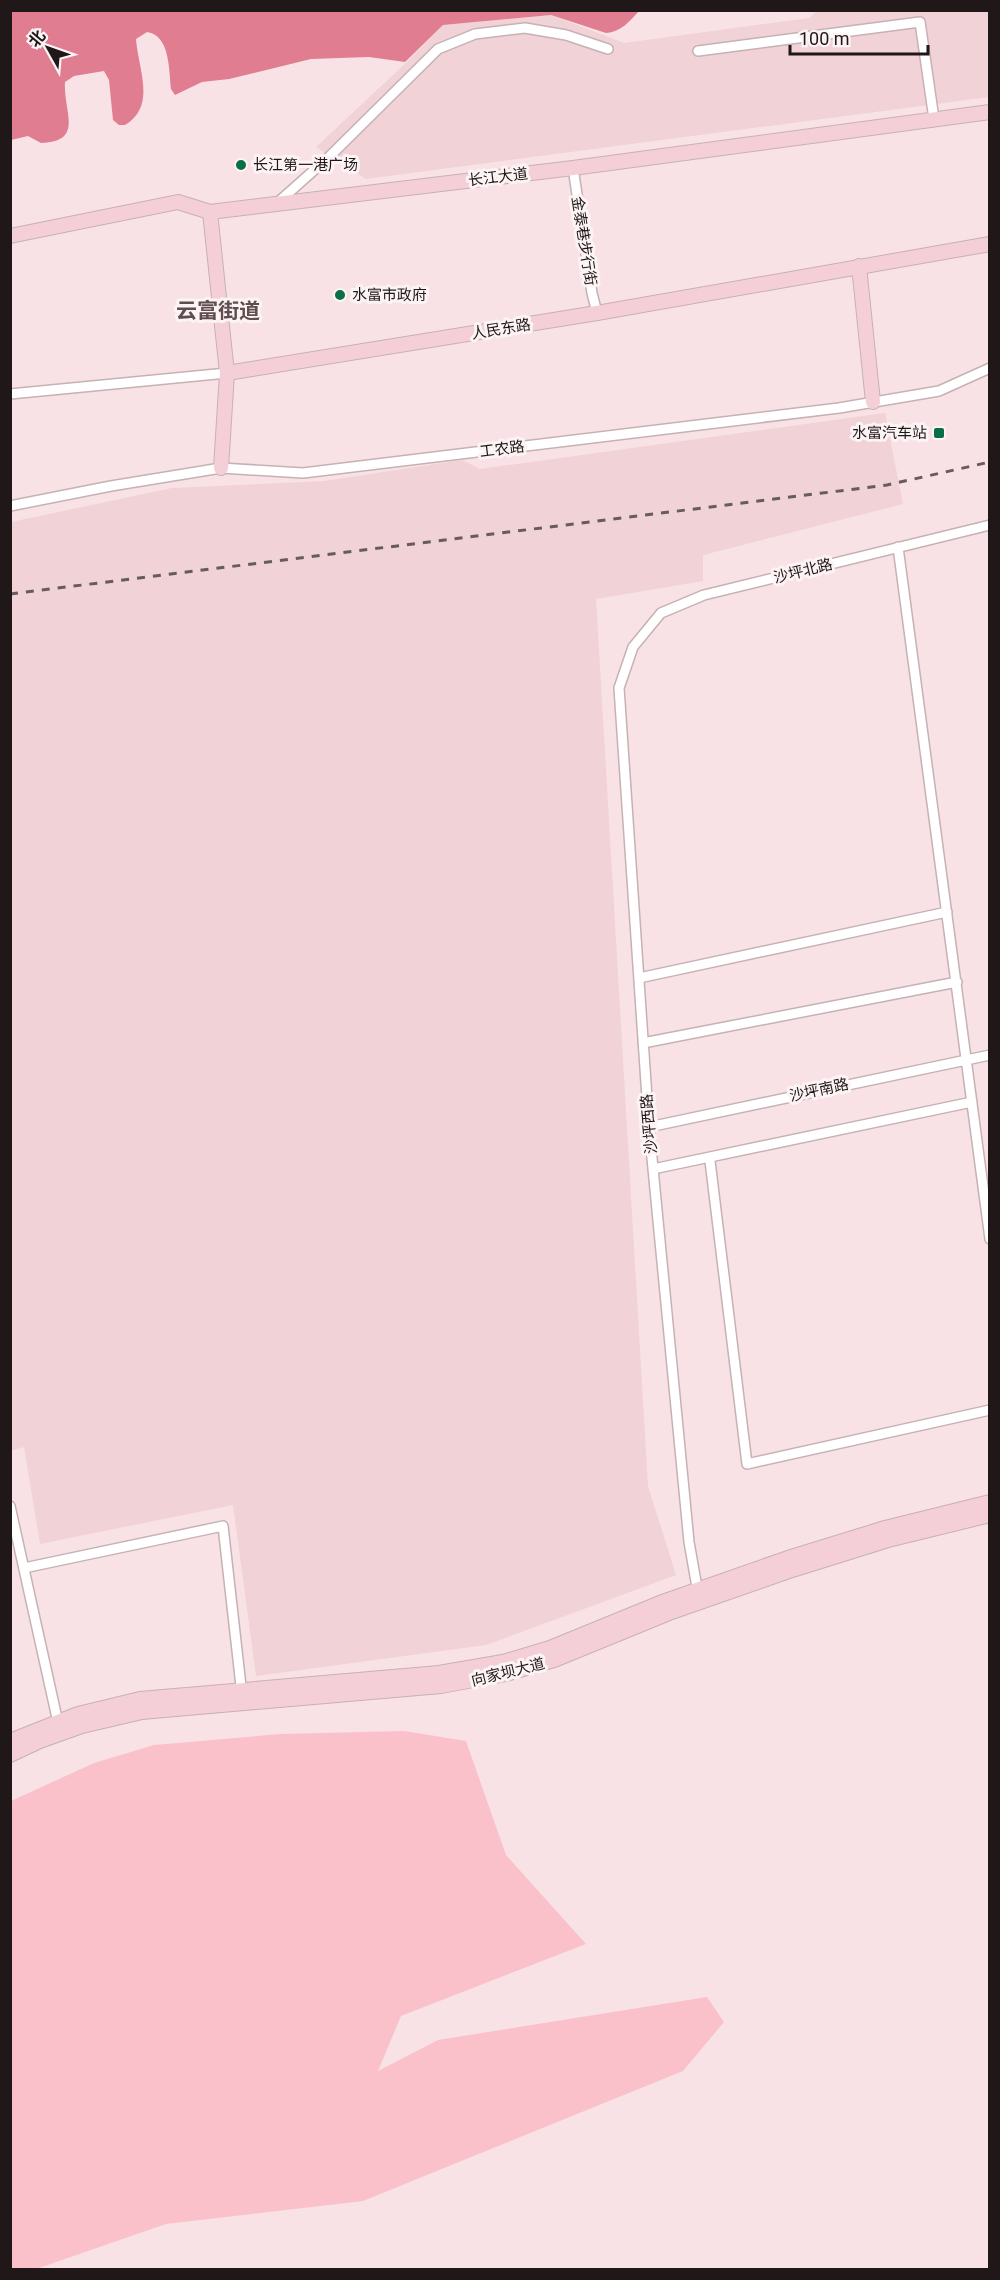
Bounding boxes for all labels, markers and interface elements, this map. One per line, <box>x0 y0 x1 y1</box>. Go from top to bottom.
north arrow <box>18 18 78 78</box>
scale bar <box>790 18 928 56</box>
text: 北 <box>24 26 49 51</box>
text: 100 m <box>799 28 850 49</box>
place label: 长江第一港广场 <box>253 156 358 174</box>
marker: 长江第一港广场 <box>234 158 248 172</box>
street label: 长江大道 <box>467 164 529 190</box>
street label: 金泰巷步行街 <box>568 195 600 287</box>
place label: 水富市政府 <box>352 286 427 304</box>
marker: 水富市政府 <box>333 288 347 302</box>
district label: 云富街道 <box>176 299 260 323</box>
street label: 人民东路 <box>470 315 532 343</box>
place label: 水富汽车站 <box>852 424 927 442</box>
marker: 水富汽车站 <box>932 426 946 440</box>
street label: 工农路 <box>479 437 525 461</box>
street label: 沙坪北路 <box>772 555 834 587</box>
street label: 沙坪南路 <box>788 1075 850 1105</box>
street label: 沙坪西路 <box>637 1093 661 1155</box>
street label: 向家坝大道 <box>469 1654 547 1690</box>

